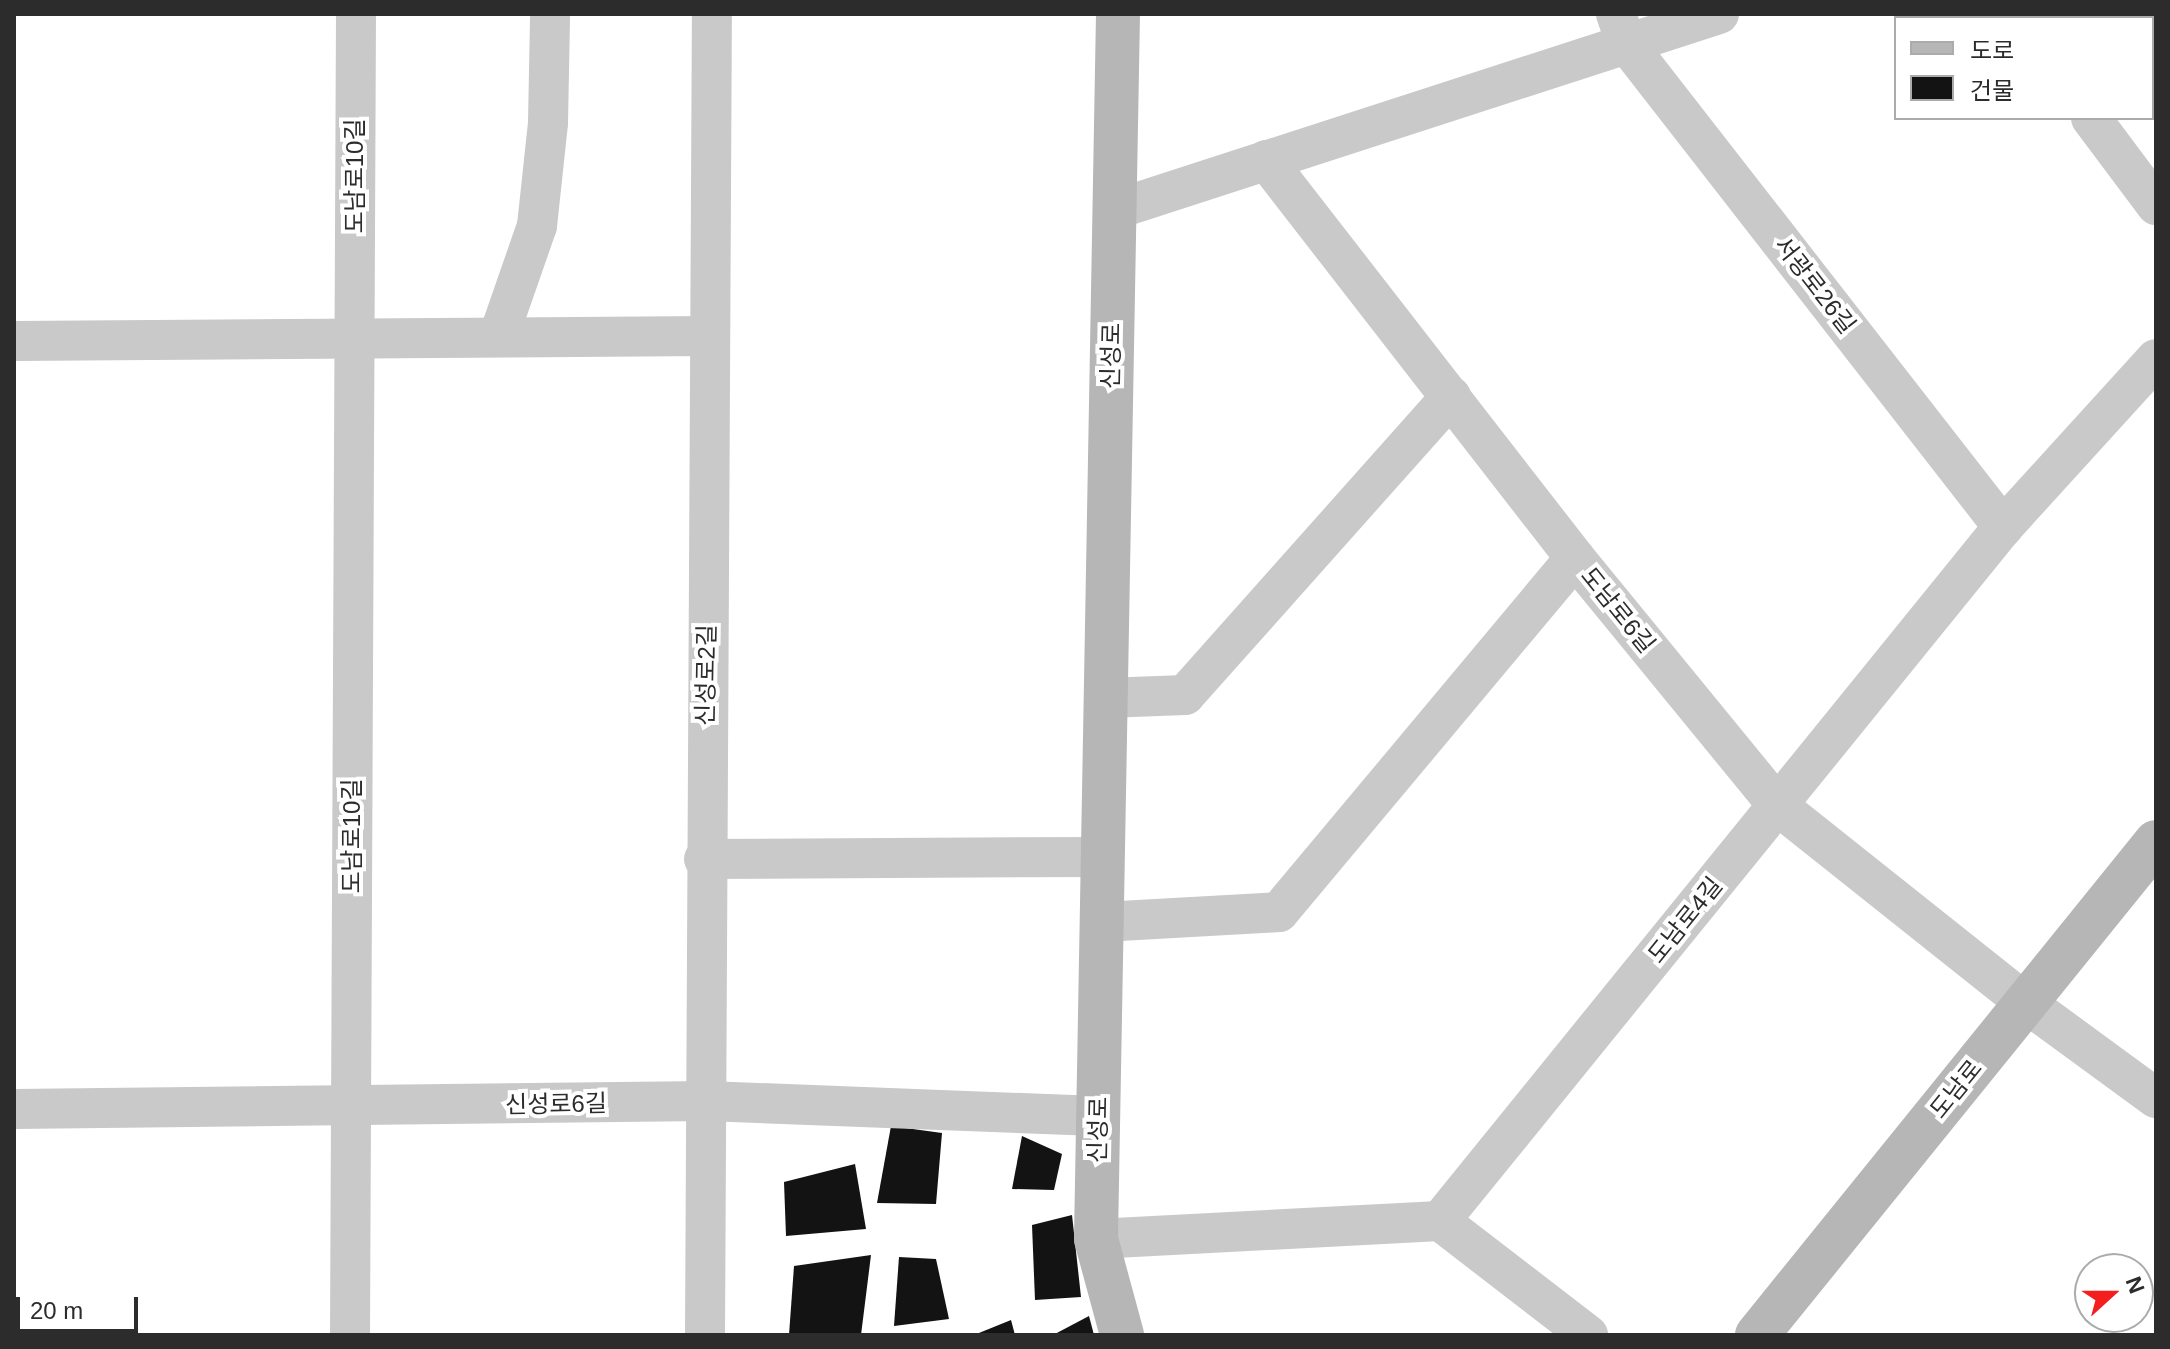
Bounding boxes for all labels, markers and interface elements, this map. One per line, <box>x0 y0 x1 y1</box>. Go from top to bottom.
legend <box>1894 16 2154 120</box>
text: 도로 <box>1970 37 2014 64</box>
text: 건물 <box>1970 77 2014 104</box>
street label: 도남로10길 <box>341 118 369 234</box>
street label: 서광로26길 <box>1768 231 1862 339</box>
street label: 신성로 <box>1096 323 1126 389</box>
street label: 도남로6길 <box>1575 561 1661 659</box>
street label: 신성로2길 <box>691 624 721 726</box>
street label: 도남로10길 <box>338 778 366 894</box>
street label: 도남로4길 <box>1642 871 1728 969</box>
street label: 도남로 <box>1924 1054 1988 1124</box>
street label: 신성로6길 <box>505 1089 607 1119</box>
street label: 신성로 <box>1083 1097 1113 1163</box>
north arrow <box>2074 1253 2154 1333</box>
text: N <box>2120 1273 2150 1297</box>
scale bar <box>20 1281 142 1331</box>
text: 20 m <box>30 1297 83 1324</box>

